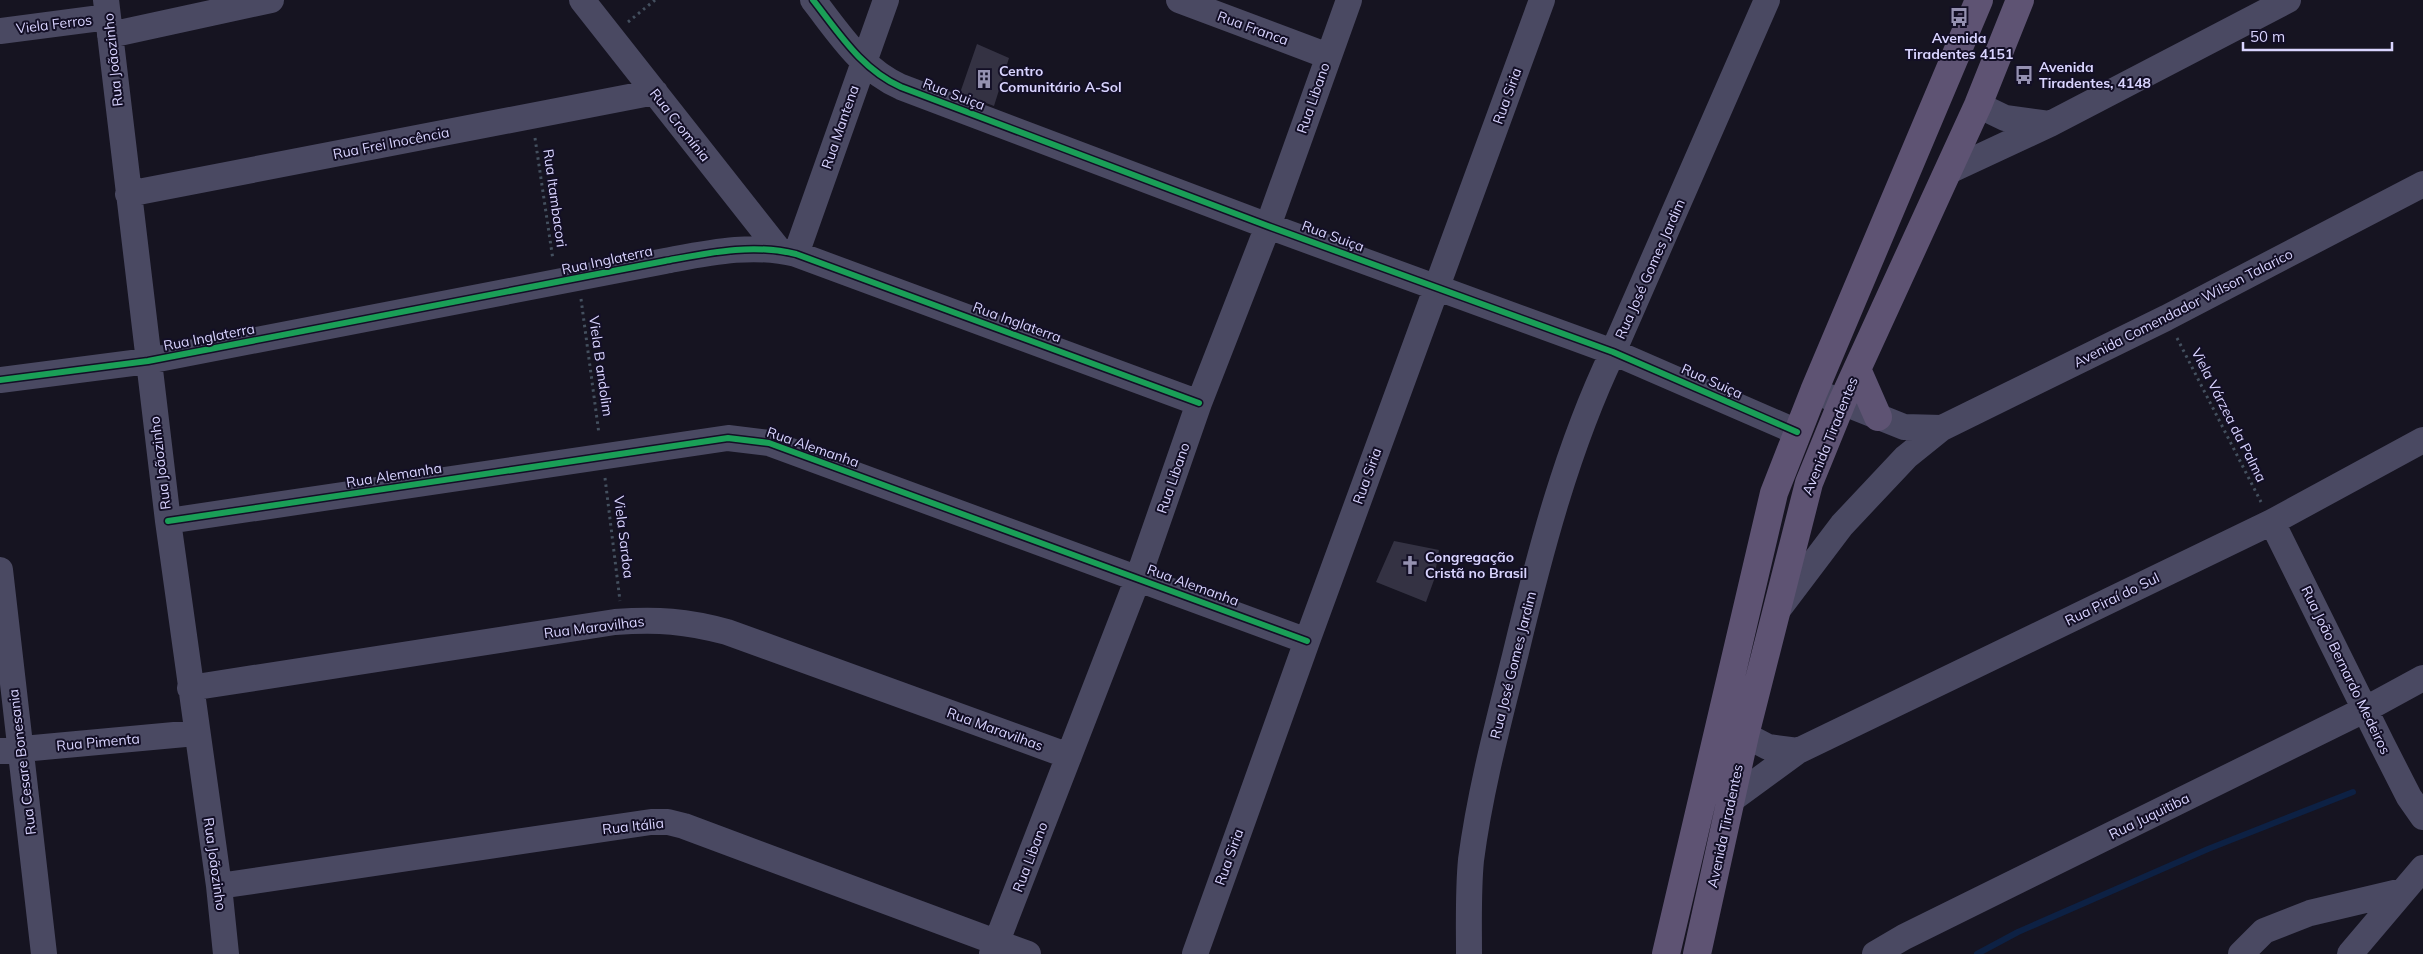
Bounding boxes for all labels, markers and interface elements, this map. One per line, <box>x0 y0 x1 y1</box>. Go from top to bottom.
bus stop icon: Avenida Tiradentes 4151 <box>1948 6 1970 28</box>
street label: Rua Franca <box>1215 7 1291 49</box>
street label: Viela Ferros <box>15 10 93 38</box>
street label: Rua Joãozinho <box>99 12 127 108</box>
scale bar <box>2243 20 2392 52</box>
text: 50 m <box>2250 27 2285 46</box>
place label: Avenida Tiradentes 4151 <box>1905 29 2013 63</box>
place label: Avenida Tiradentes, 4148 <box>2039 58 2151 92</box>
street label: Rua Libano <box>1292 60 1334 136</box>
place label: Centro Comunitário A-Sol <box>999 62 1122 96</box>
bus stop icon: Avenida Tiradentes, 4148 <box>2013 64 2035 86</box>
street label: Rua Siria <box>1489 65 1525 127</box>
building icon: Centro Comunitário A-Sol <box>973 68 995 90</box>
street label: Rua Suiça <box>920 74 988 114</box>
street label: Rua Mantena <box>817 83 863 171</box>
street label: Rua Cromínia <box>646 85 714 165</box>
street label: Rua Frei Inocência <box>331 123 451 163</box>
street label: Rua Itambacori <box>539 148 571 248</box>
street label: Rua José Gomes Jardim <box>1611 196 1689 342</box>
street label: Rua Suiça <box>1299 216 1367 256</box>
street label: Rua Inglaterra <box>560 242 654 278</box>
street label: Avenida Comendador Wilson Talarico <box>2070 245 2296 371</box>
street label: Rua Inglaterra <box>970 298 1064 346</box>
street label: Viela B andolim <box>585 315 617 417</box>
street label: Rua Inglaterra <box>162 319 256 355</box>
street label: Viela Várzea da Palma <box>2187 345 2271 485</box>
street label: Rua Suiça <box>1679 360 1745 402</box>
street label: Avenida Tiradentes <box>1798 374 1862 498</box>
street label: Rua Joãozinho <box>145 415 175 511</box>
street label: Rua Alemanha <box>764 423 862 471</box>
street label: Rua Libano <box>1152 440 1194 516</box>
street label: Rua Siria <box>1349 445 1385 507</box>
street label: Rua Alemanha <box>345 459 443 491</box>
street label: Viela Sardoa <box>610 495 638 579</box>
place label: Congregação Cristã no Brasil <box>1425 548 1527 582</box>
church icon: Congregação Cristã no Brasil <box>1399 554 1421 576</box>
street label: Rua Alemanha <box>1145 560 1241 610</box>
street label: Rua Piraí do Sul <box>2062 568 2162 630</box>
street label: Rua João Bernardo Medeiros <box>2297 583 2395 757</box>
street label: Rua José Gomes Jardim <box>1486 589 1540 741</box>
street label: Rua Maravilhas <box>543 612 645 642</box>
street label: Rua Cesare Bonesania <box>4 688 40 836</box>
street label: Rua Maravilhas <box>944 703 1046 755</box>
street label: Rua Pimenta <box>56 729 140 755</box>
street label: Avenida Tiradentes <box>1703 763 1747 889</box>
street label: Rua Juquitiba <box>2106 789 2192 843</box>
street label: Rua Itália <box>601 814 665 838</box>
street label: Rua Joãozinho <box>200 816 230 912</box>
street label: Rua Libano <box>1008 819 1052 895</box>
street label: Rua Siria <box>1211 826 1247 888</box>

